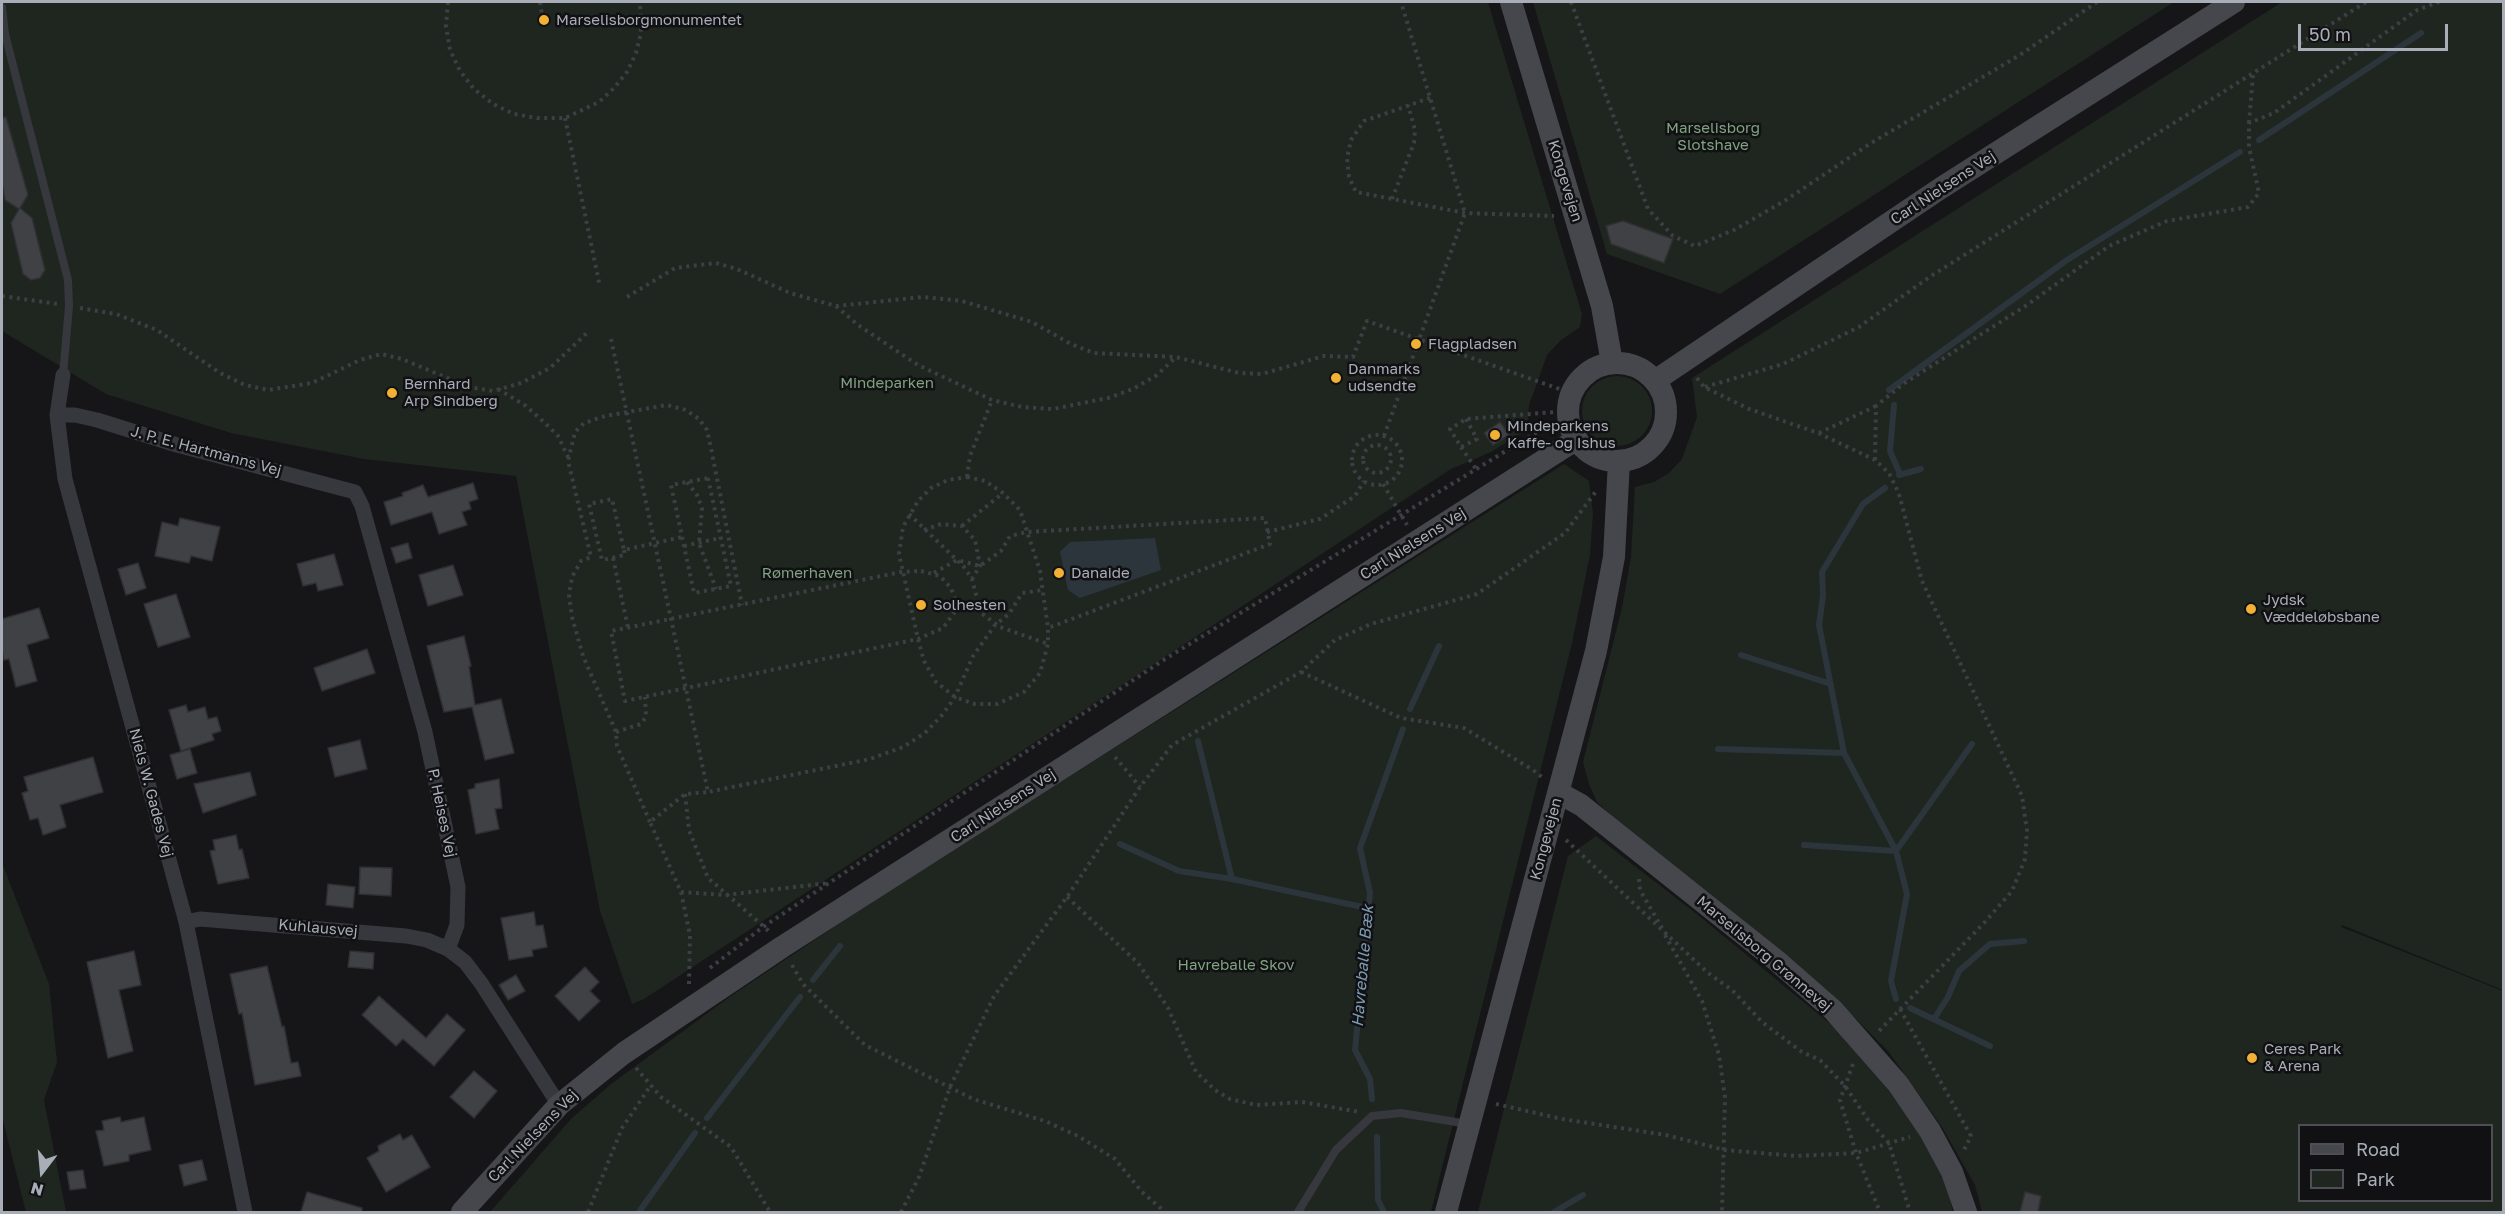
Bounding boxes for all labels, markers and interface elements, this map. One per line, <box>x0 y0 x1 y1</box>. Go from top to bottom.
place label: Marselisborgmonumentet <box>556 11 742 29</box>
scale bar <box>2301 12 2451 50</box>
marker: Marselisborgmonumentet <box>537 13 551 27</box>
text: 50 m <box>2309 23 2351 45</box>
park label: Marselisborg Slotshave <box>1666 119 1760 154</box>
street label: Kongevejen <box>1544 138 1586 224</box>
street label: Carl Nielsens Vej <box>1887 147 1999 229</box>
place label: Flagpladsen <box>1428 335 1517 353</box>
marker: Flagpladsen <box>1409 337 1423 351</box>
place label: Danmarks udsendte <box>1348 360 1420 395</box>
marker: Danmarks udsendte <box>1329 371 1343 385</box>
park label: Mindeparken <box>840 374 934 392</box>
place label: Bernhard Arp Sindberg <box>404 375 498 410</box>
marker: Bernhard Arp Sindberg <box>385 386 399 400</box>
place label: Mindeparkens Kaffe- og Ishus <box>1507 417 1616 452</box>
street label: J. P. E. Hartmanns Vej <box>129 422 283 480</box>
marker: Mindeparkens Kaffe- og Ishus <box>1488 428 1502 442</box>
street label: Carl Nielsens Vej <box>1357 504 1469 584</box>
park label: Rømerhaven <box>762 564 852 582</box>
place label: Danaide <box>1071 564 1130 582</box>
marker: Danaide <box>1052 566 1066 580</box>
place label: Jydsk Væddeløbsbane <box>2263 591 2380 626</box>
place label: Solhesten <box>933 596 1006 614</box>
marker: Solhesten <box>914 598 928 612</box>
marker: Jydsk Væddeløbsbane <box>2244 602 2258 616</box>
street label: Niels W. Gades Vej <box>125 726 177 860</box>
street label: Carl Nielsens Vej <box>947 765 1059 847</box>
street label: P. Heises Vej <box>424 767 460 859</box>
street label: Kongevejen <box>1526 796 1566 882</box>
street label: Marselisborg Grønnevej <box>1693 892 1835 1016</box>
water label: Havreballe Bæk <box>1348 904 1378 1028</box>
street label: Kuhlausvej <box>278 916 358 940</box>
park label: Havreballe Skov <box>1178 956 1294 974</box>
place label: Ceres Park & Arena <box>2264 1040 2341 1075</box>
marker: Ceres Park & Arena <box>2245 1051 2259 1065</box>
street label: Carl Nielsens Vej <box>484 1086 582 1186</box>
legend <box>2298 1124 2493 1202</box>
text: Road <box>2356 1138 2400 1160</box>
north arrow <box>12 1142 72 1202</box>
text: Park <box>2356 1168 2395 1190</box>
text: N <box>28 1178 46 1201</box>

